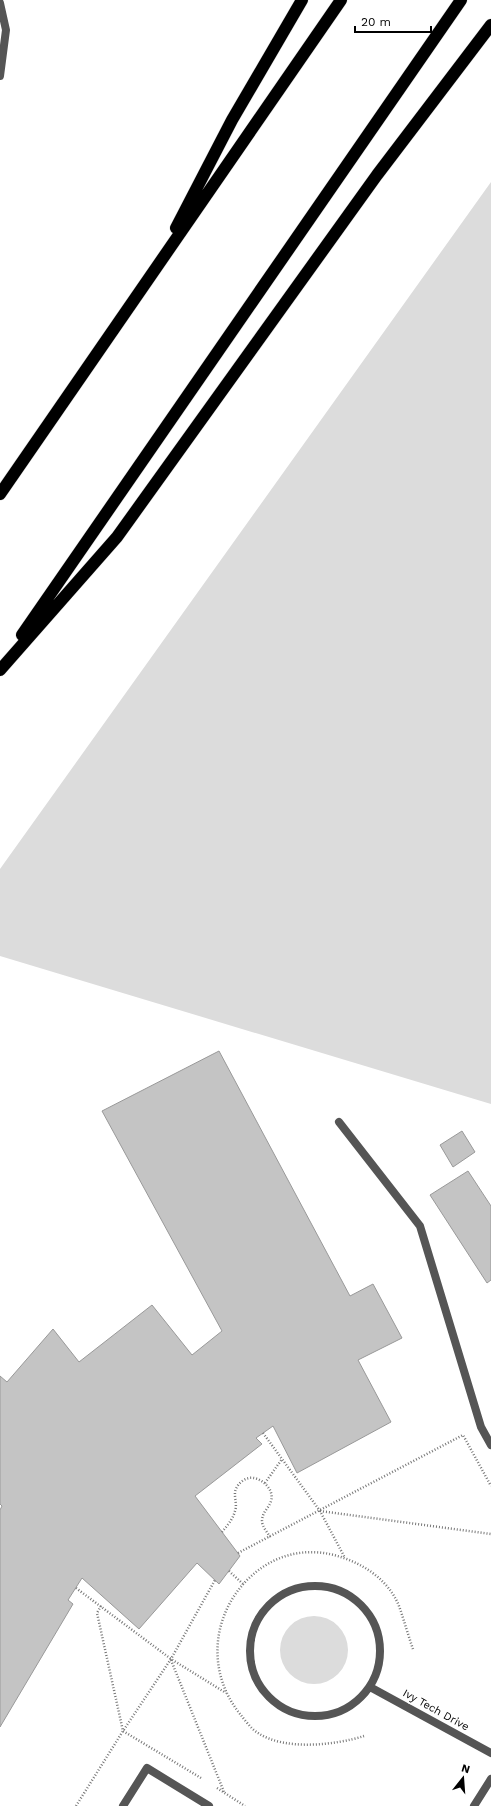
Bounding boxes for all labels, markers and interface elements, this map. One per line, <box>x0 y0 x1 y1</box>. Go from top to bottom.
scale bar <box>355 8 431 34</box>
text: 20 m <box>361 15 391 29</box>
street label: Ivy Tech Drive <box>401 1686 471 1734</box>
north arrow <box>443 1758 483 1798</box>
text: N <box>460 1762 472 1776</box>

